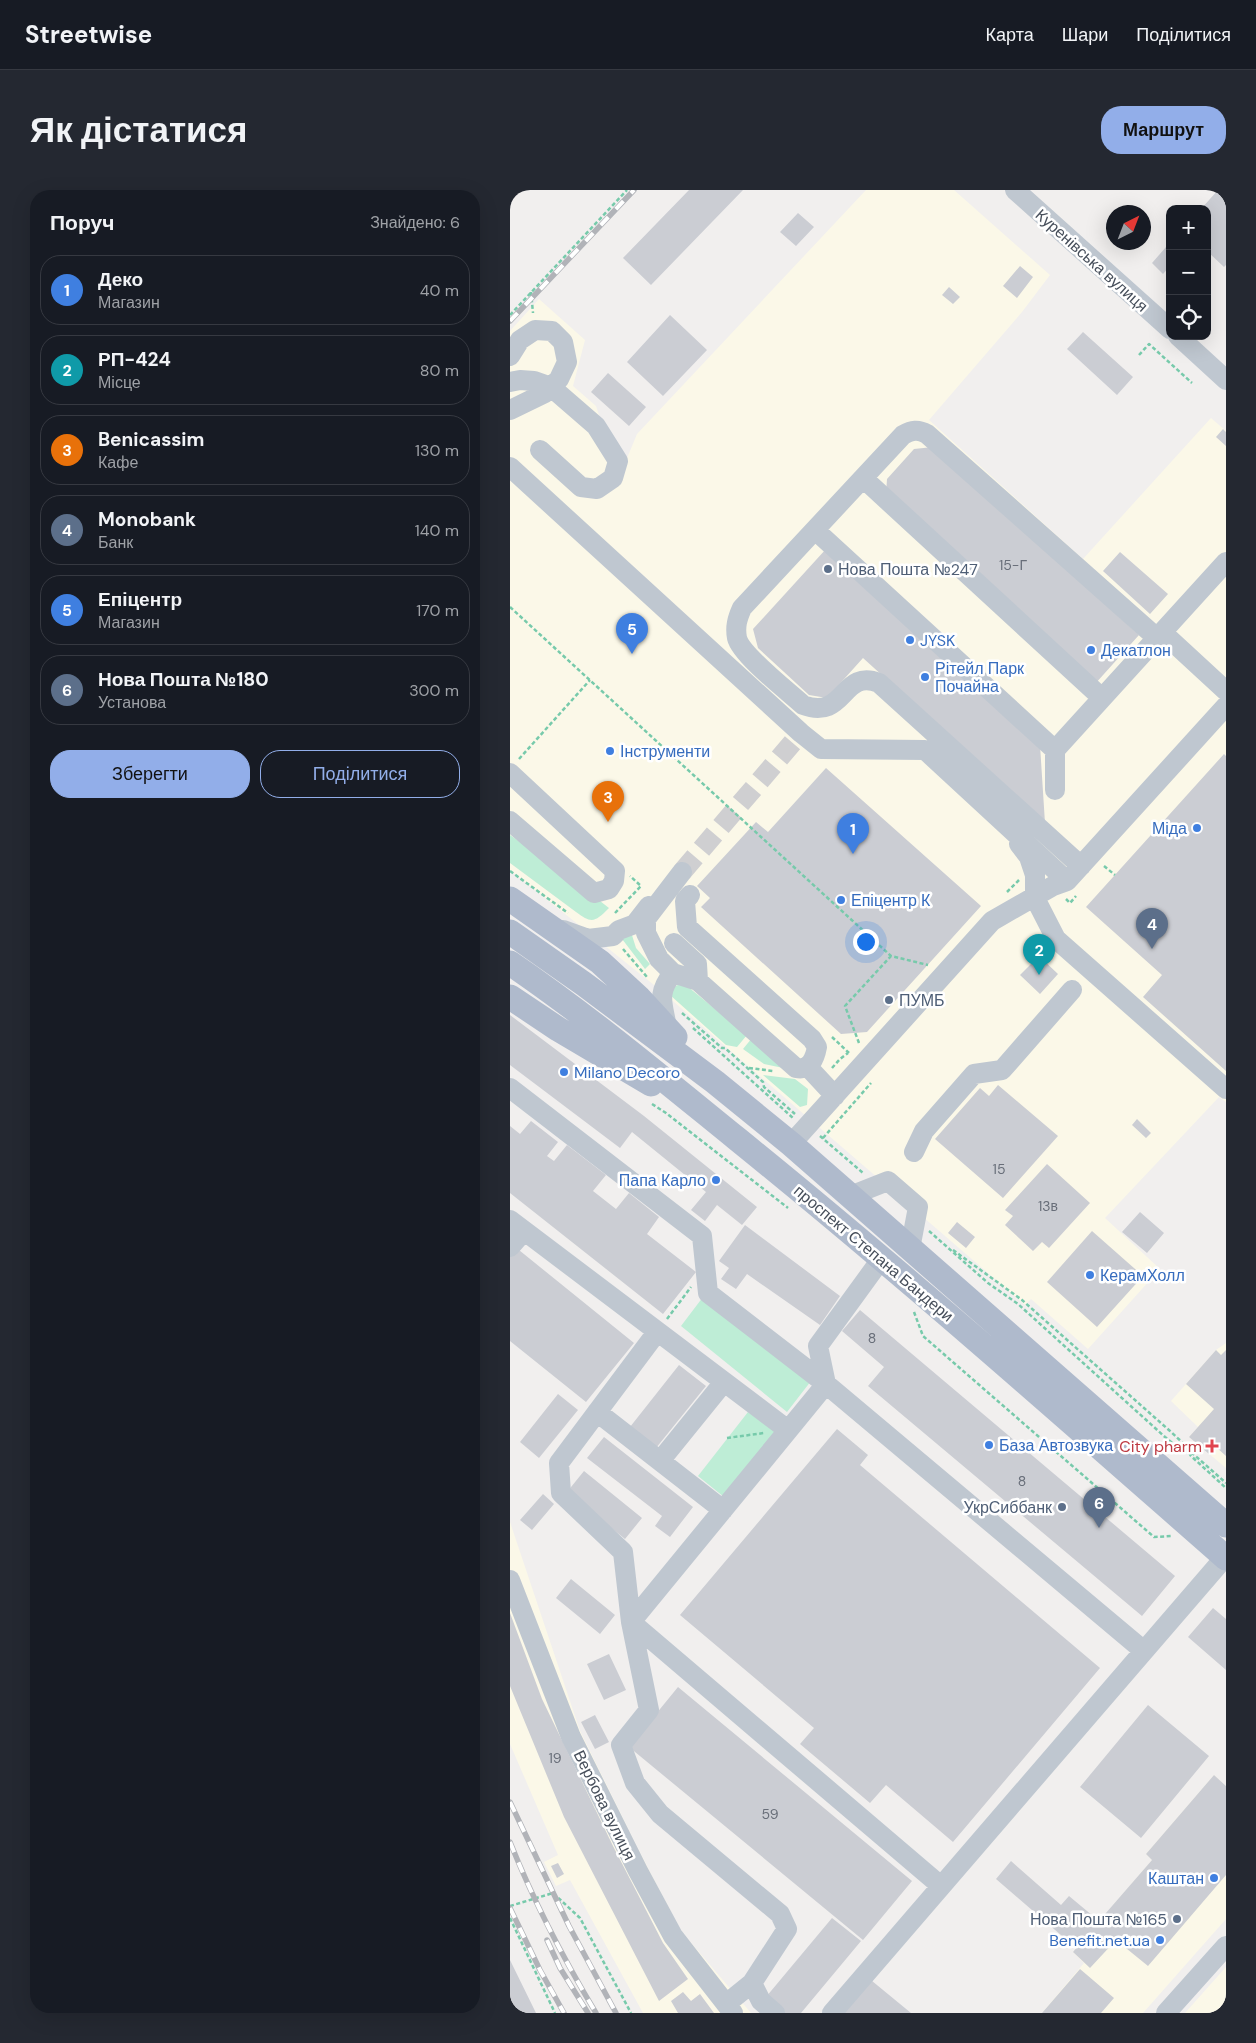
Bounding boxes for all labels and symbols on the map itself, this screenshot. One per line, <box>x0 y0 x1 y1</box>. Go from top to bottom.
street label: Куренівська вулиця <box>1031 204 1152 316</box>
north arrow <box>1106 205 1151 250</box>
house number: 15-Г <box>999 556 1027 574</box>
place label: Нова Пошта №247 <box>838 559 978 580</box>
marker: Нова Пошта №247 <box>822 563 834 575</box>
pin: 5 <box>616 613 648 654</box>
place label: JYSK <box>920 630 955 651</box>
marker: JYSK <box>904 634 916 646</box>
place label: Декатлон <box>1101 640 1171 661</box>
marker: Декатлон <box>1085 644 1097 656</box>
place label: Рітейл Парк Почайна <box>935 658 1025 697</box>
marker: Рітейл Парк Почайна <box>919 671 931 683</box>
place label: Інструменти <box>620 741 710 762</box>
marker: Інструменти <box>604 745 616 757</box>
pin: 3 <box>592 781 624 822</box>
pin: 1 <box>837 813 869 854</box>
place label: Міда <box>1152 818 1187 839</box>
marker: Міда <box>1191 822 1203 834</box>
place label: Епіцентр К <box>851 890 931 911</box>
marker: Епіцентр К <box>835 894 847 906</box>
pin: 4 <box>1136 908 1168 949</box>
your location <box>853 929 879 955</box>
pin: 2 <box>1023 934 1055 975</box>
place label: ПУМБ <box>899 990 945 1011</box>
marker: ПУМБ <box>883 994 895 1006</box>
place label: Milano Decoro <box>574 1062 680 1083</box>
marker: Milano Decoro <box>558 1066 570 1078</box>
house number: 15 <box>993 1160 1005 1178</box>
place label: Папа Карло <box>619 1170 706 1191</box>
marker: Папа Карло <box>710 1174 722 1186</box>
street label: проспект Степана Бандери <box>789 1180 958 1326</box>
house number: 13в <box>1038 1197 1058 1215</box>
place label: КерамХолл <box>1100 1265 1185 1286</box>
marker: КерамХолл <box>1084 1269 1096 1281</box>
house number: 8 <box>868 1329 876 1347</box>
place label: База Автозвука <box>999 1435 1113 1456</box>
place label: City pharm <box>1119 1436 1202 1457</box>
marker: База Автозвука <box>983 1439 995 1451</box>
marker: City pharm <box>1206 1440 1218 1452</box>
house number: 8 <box>1018 1472 1026 1490</box>
pin: 6 <box>1083 1487 1115 1528</box>
place label: УкрСиббанк <box>963 1497 1053 1518</box>
marker: УкрСиббанк <box>1056 1501 1068 1513</box>
street label: Вербова вулиця <box>569 1747 640 1864</box>
house number: 19 <box>548 1749 562 1767</box>
house number: 59 <box>762 1805 779 1823</box>
place label: Каштан <box>1148 1868 1204 1889</box>
marker: Каштан <box>1208 1872 1220 1884</box>
place label: Нова Пошта №165 <box>1030 1909 1167 1930</box>
marker: Нова Пошта №165 <box>1171 1913 1183 1925</box>
place label: Benefit.net.ua <box>1049 1930 1150 1951</box>
marker: Benefit.net.ua <box>1154 1934 1166 1946</box>

